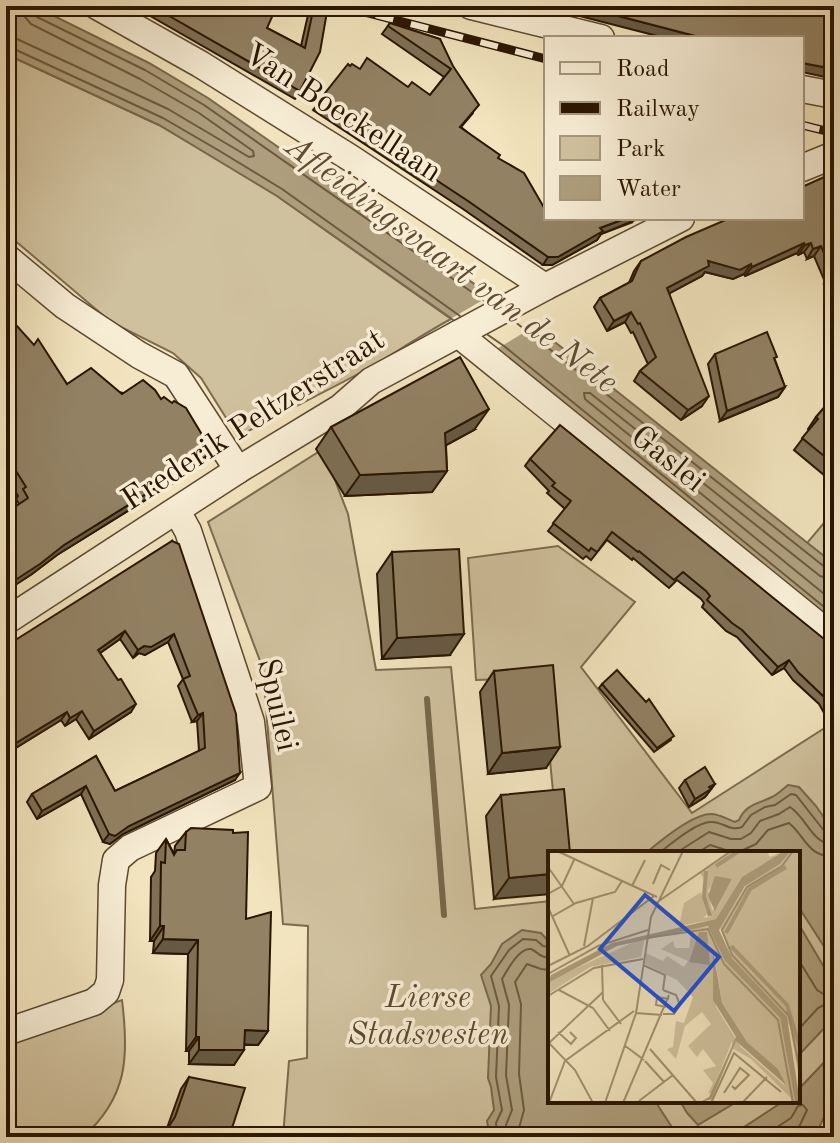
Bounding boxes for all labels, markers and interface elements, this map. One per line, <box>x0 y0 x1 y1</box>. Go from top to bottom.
legend <box>544 36 804 220</box>
street label: Van Boeckellaan <box>238 38 446 190</box>
text: Road <box>616 58 669 82</box>
text: Railway <box>616 98 700 122</box>
water label: Afleidingsvaart van de Nete <box>277 128 623 401</box>
text: Park <box>616 138 665 162</box>
text: Water <box>616 178 681 202</box>
street label: Frederik Peltzerstraat <box>117 324 391 518</box>
street label: Gaslei <box>624 421 710 499</box>
street label: Spuilei <box>250 656 302 754</box>
inset map <box>548 851 800 1103</box>
park label: Lierse Stadsvesten <box>348 983 508 1052</box>

